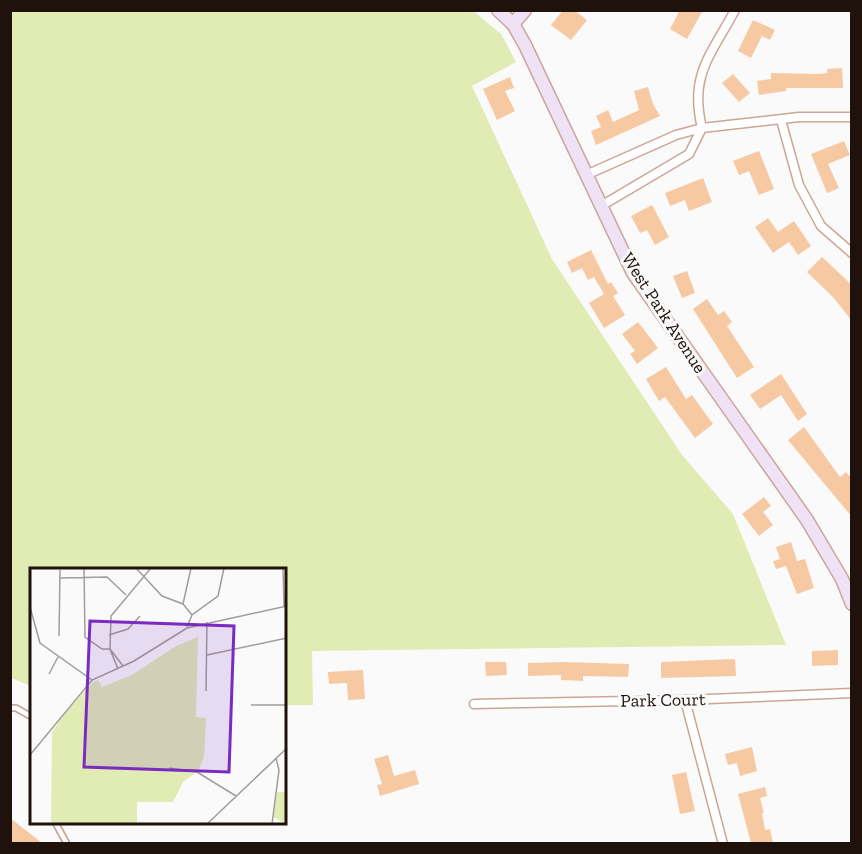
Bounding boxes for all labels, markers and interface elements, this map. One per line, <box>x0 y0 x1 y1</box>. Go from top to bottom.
street label: West Park Avenue <box>617 249 711 377</box>
inset map <box>30 568 286 824</box>
street label: Park Court <box>620 688 706 712</box>

